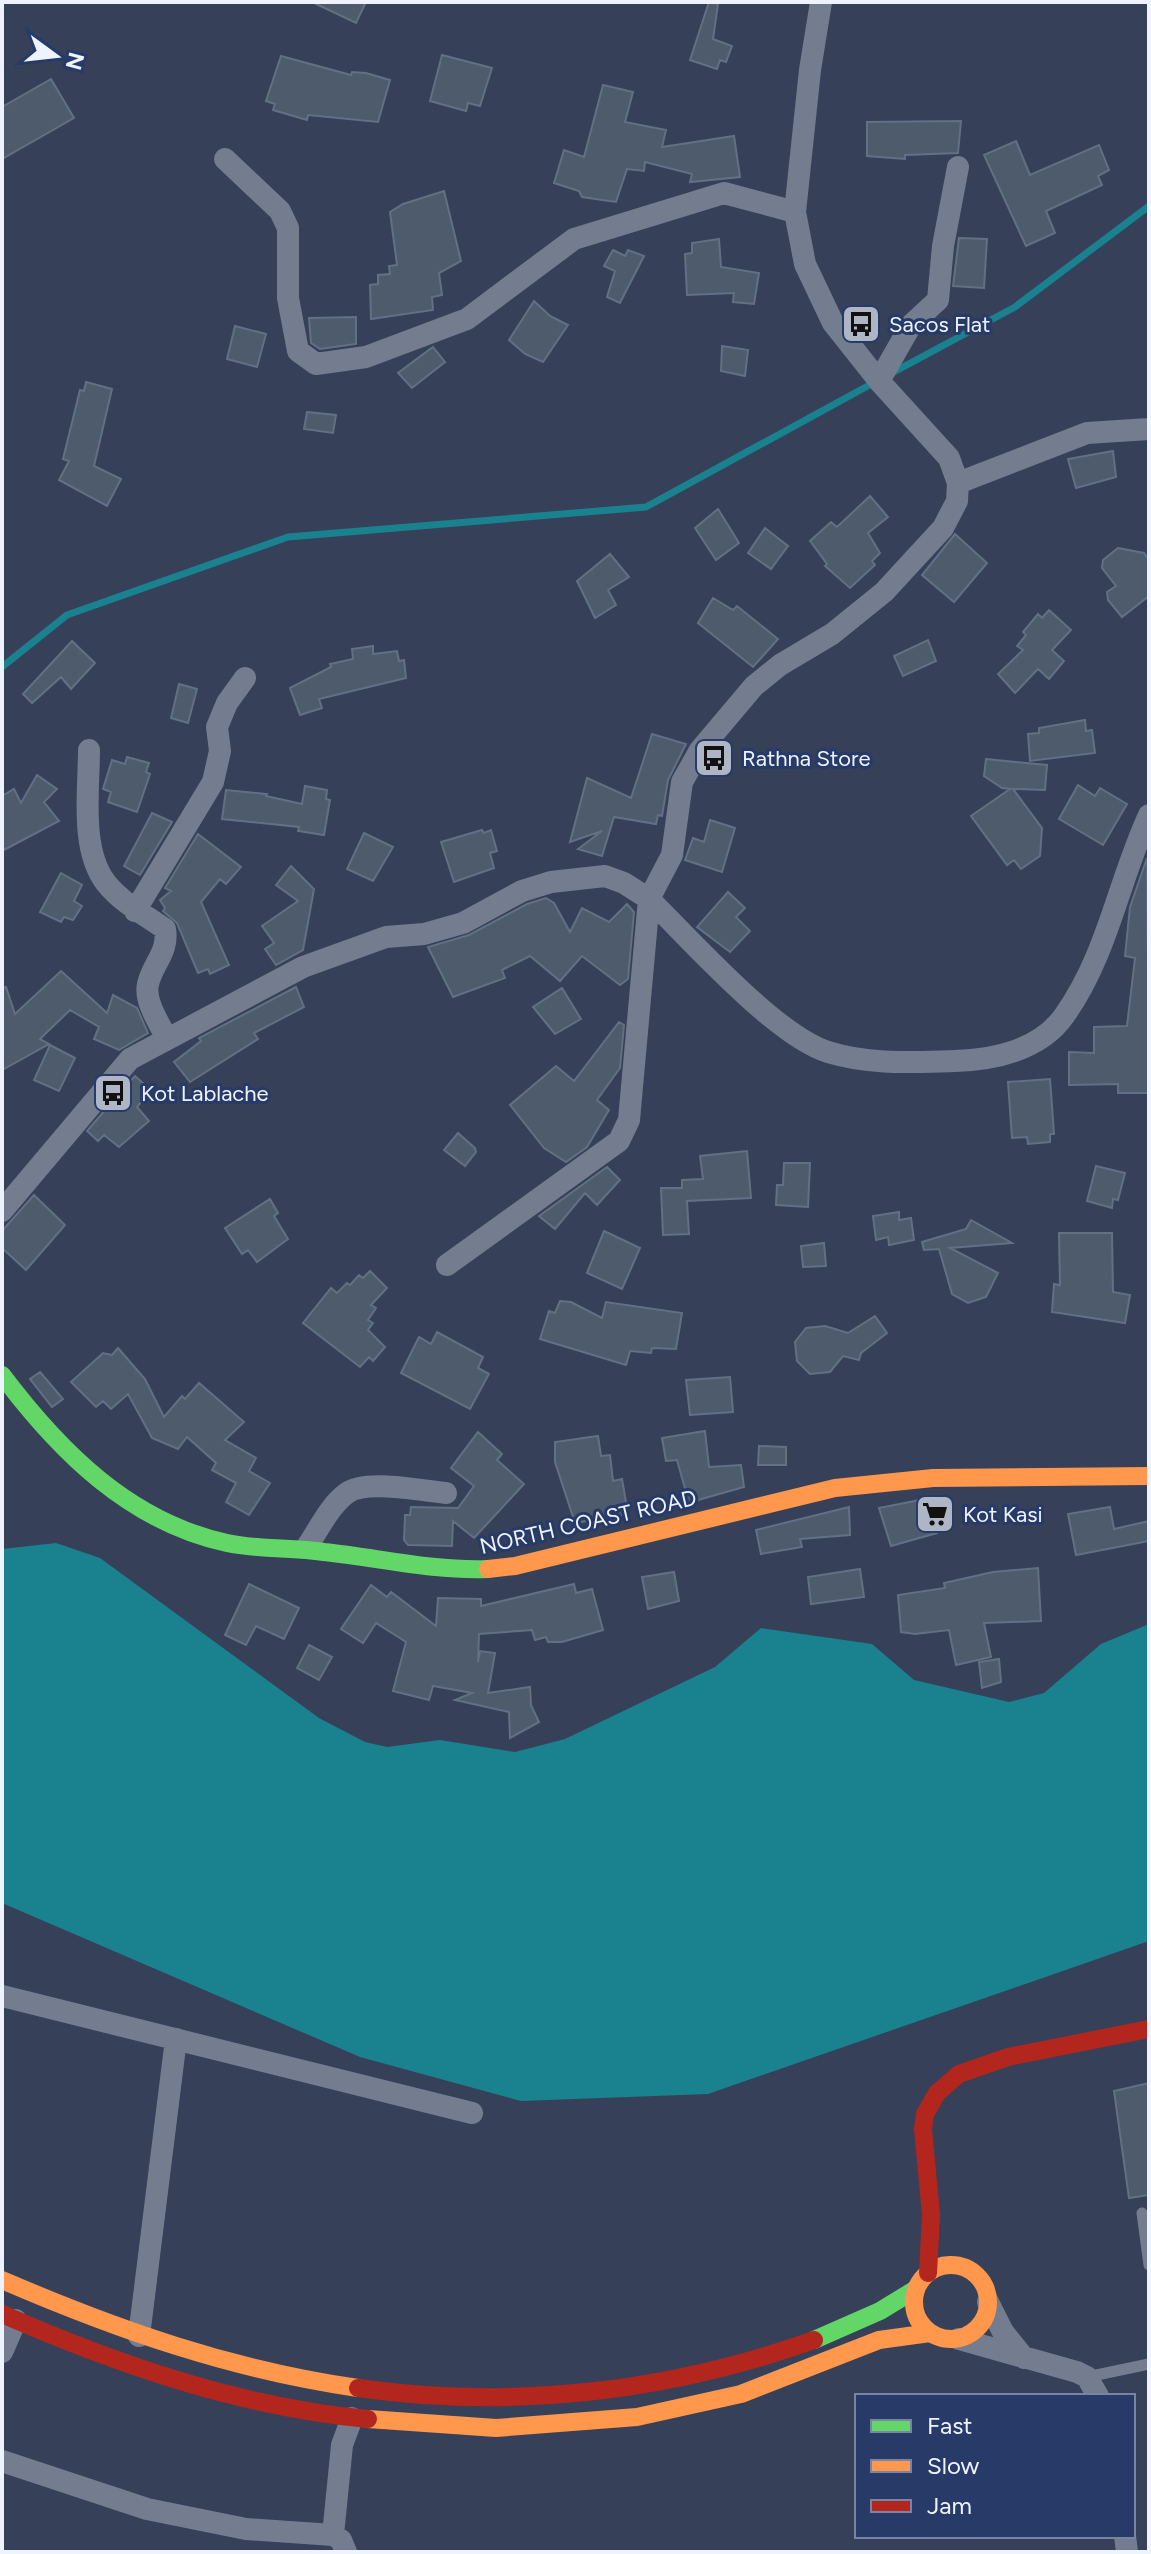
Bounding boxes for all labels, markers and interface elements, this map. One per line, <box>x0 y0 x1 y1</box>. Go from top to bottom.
north arrow <box>16 16 96 96</box>
text: N <box>60 49 90 73</box>
bus stop icon: Sacos Flat <box>840 303 882 345</box>
place label: Sacos Flat <box>889 311 990 338</box>
bus stop icon: Rathna Store <box>693 737 735 779</box>
place label: Rathna Store <box>742 745 871 772</box>
bus stop icon: Kot Lablache <box>92 1072 134 1114</box>
place label: Kot Lablache <box>141 1080 269 1107</box>
street label: NORTH COAST ROAD <box>477 1484 699 1560</box>
supermarket icon: Kot Kasi <box>914 1493 956 1535</box>
place label: Kot Kasi <box>963 1501 1043 1528</box>
legend <box>855 2394 1135 2538</box>
text: Fast <box>927 2411 972 2440</box>
text: Slow <box>927 2451 980 2480</box>
text: Jam <box>927 2491 972 2520</box>

